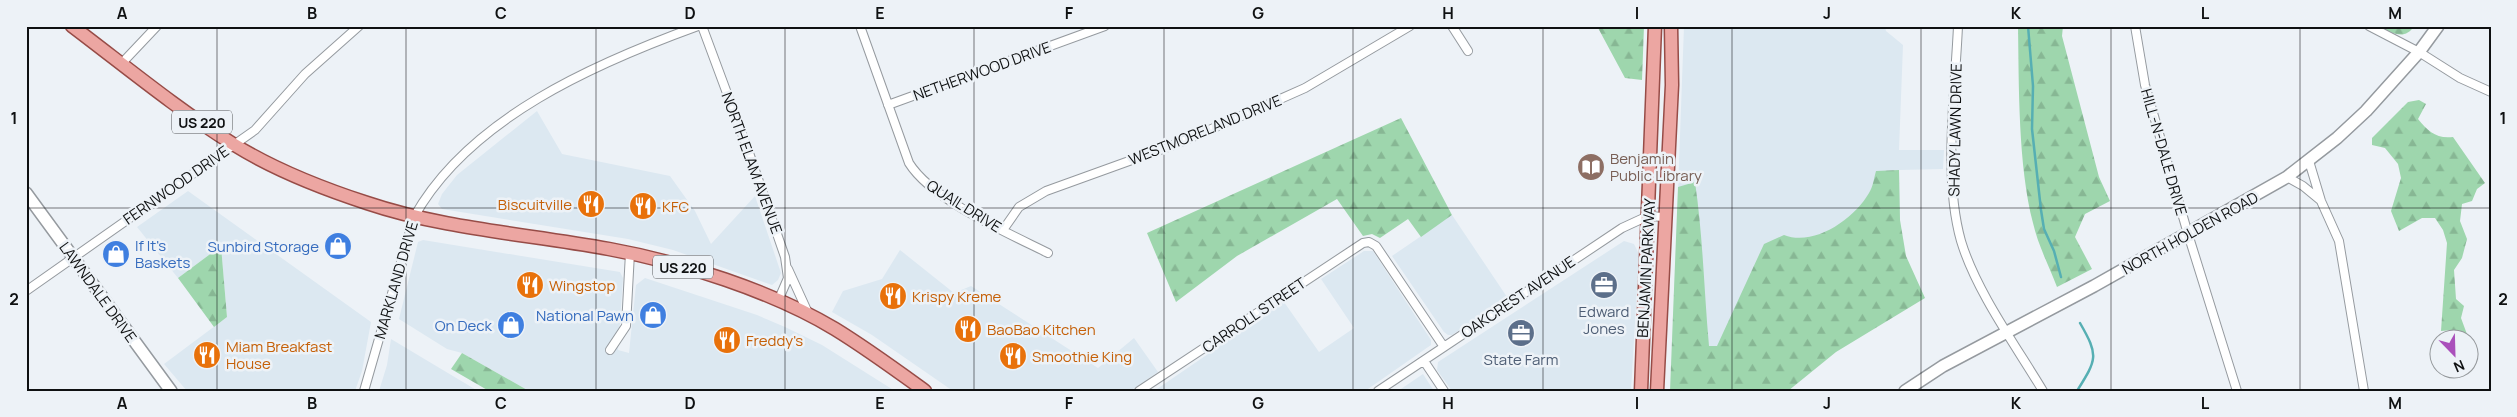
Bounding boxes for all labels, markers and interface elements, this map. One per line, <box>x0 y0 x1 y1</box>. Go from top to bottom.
text: A <box>117 2 128 24</box>
text: B <box>307 2 317 24</box>
text: C <box>495 2 507 24</box>
text: D <box>684 2 696 24</box>
text: E <box>875 2 885 24</box>
text: F <box>1065 2 1074 24</box>
text: G <box>1252 2 1264 24</box>
text: H <box>1442 2 1454 24</box>
text: I <box>1635 2 1639 24</box>
text: J <box>1823 2 1831 24</box>
text: K <box>2011 2 2022 24</box>
text: L <box>2201 2 2210 24</box>
text: M <box>2388 2 2402 24</box>
street label: NETHERWOOD DRIVE <box>910 36 1054 106</box>
street label: SHADY LAWN DRIVE <box>1943 63 1967 197</box>
street label: HILL-N-DALE DRIVE <box>2136 86 2192 218</box>
street label: NORTH ELAM AVENUE <box>717 89 787 237</box>
street label: WESTMORELAND DRIVE <box>1126 90 1284 170</box>
text: 1 <box>10 107 18 129</box>
text: 1 <box>2499 107 2507 129</box>
road number: US 220 <box>172 110 232 134</box>
street label: FERNWOOD DRIVE <box>119 141 233 229</box>
place label: Benjamin Public Library <box>1610 148 1702 186</box>
library icon: Benjamin Public Library <box>1576 152 1606 182</box>
street label: QUAIL DRIVE <box>923 175 1005 237</box>
street label: NORTH HOLDEN ROAD <box>2118 187 2262 279</box>
restaurant icon: Biscuitville <box>576 189 606 219</box>
restaurant icon: KFC <box>628 191 658 221</box>
place label: Biscuitville <box>498 194 572 215</box>
place label: KFC <box>662 196 689 217</box>
street label: BENJAMIN PARKWAY <box>1632 197 1660 338</box>
street label: MARKLAND DRIVE <box>369 219 423 341</box>
shop icon: Sunbird Storage <box>323 231 353 261</box>
place label: If It's Baskets <box>135 235 190 273</box>
place label: Sunbird Storage <box>207 236 319 257</box>
street label: LAWNDALE DRIVE <box>54 237 142 347</box>
shop icon: If It's Baskets <box>101 239 131 269</box>
street label: OAKCREST AVENUE <box>1457 251 1579 343</box>
road number: US 220 <box>653 256 713 278</box>
restaurant icon: Wingstop <box>515 270 545 300</box>
office icon: Edward Jones <box>1589 270 1619 300</box>
street label: CARROLL STREET <box>1198 272 1310 358</box>
place label: Wingstop <box>549 275 615 296</box>
restaurant icon: Krispy Kreme <box>878 281 908 311</box>
place label: Krispy Kreme <box>912 286 1002 307</box>
text: 2 <box>9 288 19 310</box>
text: 2 <box>2498 288 2508 310</box>
shop icon: National Pawn <box>638 300 668 330</box>
place label: Edward Jones <box>1579 301 1629 339</box>
place label: National Pawn <box>536 305 634 326</box>
shop icon: On Deck <box>496 310 526 340</box>
restaurant icon: BaoBao Kitchen <box>953 314 983 344</box>
place label: On Deck <box>435 315 493 336</box>
office icon: State Farm <box>1506 318 1536 348</box>
place label: BaoBao Kitchen <box>987 319 1096 340</box>
restaurant icon: Freddy's <box>712 325 742 355</box>
place label: Freddy's <box>746 330 803 351</box>
north arrow <box>2430 330 2480 380</box>
place label: Miam Breakfast House <box>226 336 332 374</box>
restaurant icon: Miam Breakfast House <box>192 340 222 370</box>
restaurant icon: Smoothie King <box>998 341 1028 371</box>
place label: Smoothie King <box>1032 346 1132 367</box>
place label: State Farm <box>1484 349 1558 370</box>
text: N <box>2451 356 2468 377</box>
text: A <box>117 392 128 414</box>
text: B <box>307 392 317 414</box>
text: C <box>495 392 507 414</box>
text: D <box>684 392 696 414</box>
text: E <box>875 392 885 414</box>
text: F <box>1065 392 1074 414</box>
text: G <box>1252 392 1264 414</box>
text: H <box>1442 392 1454 414</box>
text: I <box>1635 392 1639 414</box>
text: J <box>1823 392 1831 414</box>
text: K <box>2011 392 2022 414</box>
text: L <box>2201 392 2210 414</box>
text: M <box>2388 392 2402 414</box>

